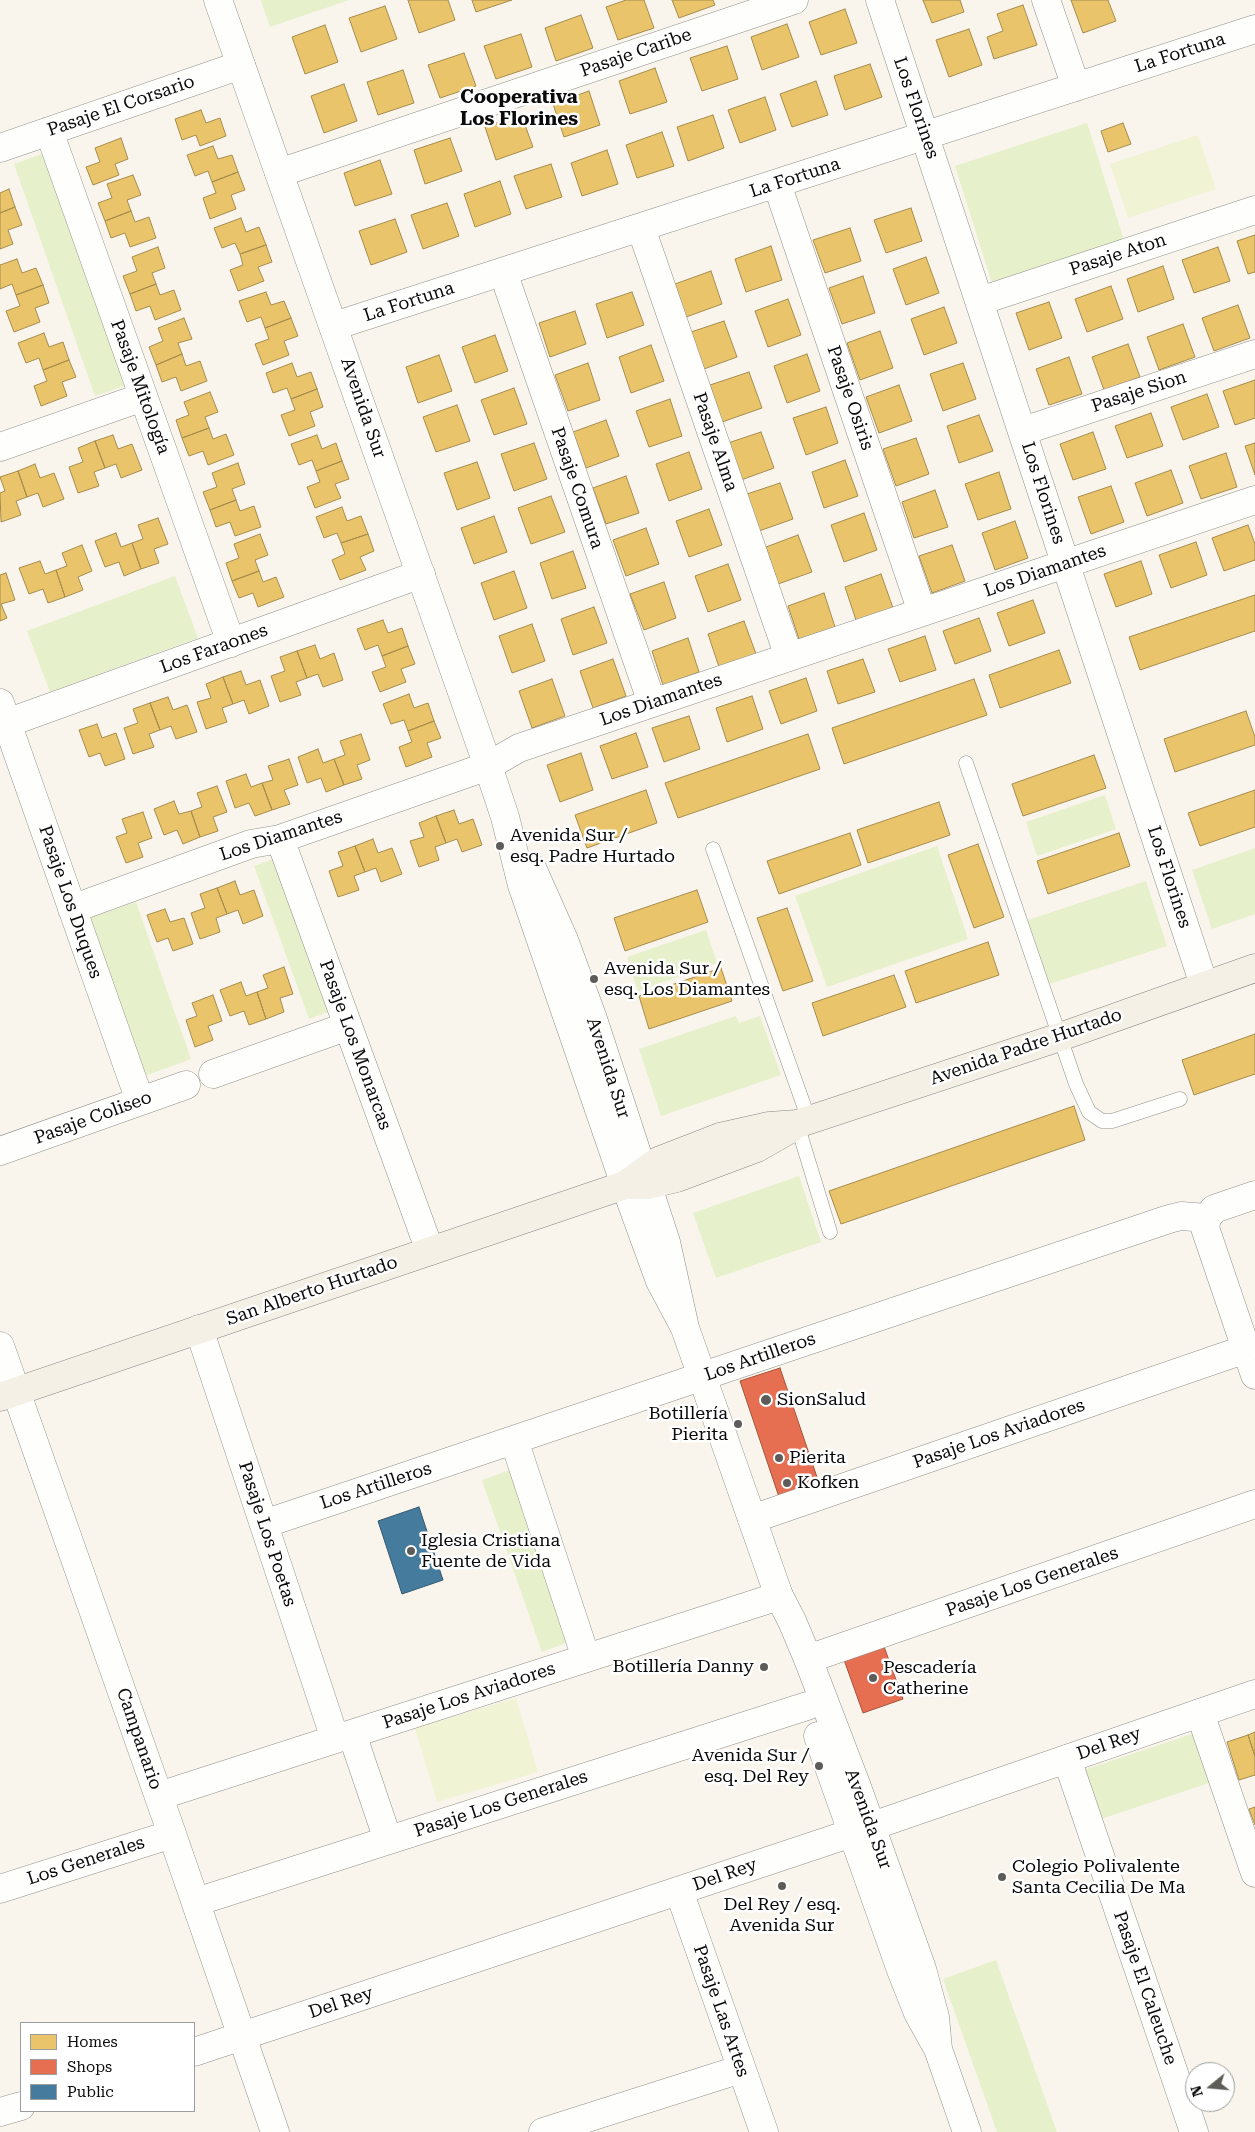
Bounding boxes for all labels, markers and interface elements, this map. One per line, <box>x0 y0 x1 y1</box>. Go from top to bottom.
street label: Pasaje Caribe <box>578 24 694 82</box>
street label: La Fortuna <box>1132 28 1228 78</box>
street label: Los Florines <box>889 54 943 162</box>
street label: Pasaje El Corsario <box>45 71 197 141</box>
district label: Cooperativa Los Florines <box>460 86 578 130</box>
street label: La Fortuna <box>747 153 843 203</box>
street label: Pasaje Aton <box>1067 229 1169 281</box>
street label: La Fortuna <box>361 277 457 327</box>
street label: Pasaje Mitología <box>106 317 174 457</box>
street label: Pasaje Osiris <box>822 343 878 453</box>
street label: Avenida Sur <box>336 355 390 461</box>
street label: Pasaje Sion <box>1089 367 1189 417</box>
street label: Pasaje Alma <box>688 390 742 494</box>
street label: Pasaje Comura <box>546 424 608 552</box>
street label: Los Florines <box>1016 439 1070 547</box>
street label: Los Diamantes <box>981 540 1109 602</box>
street label: Los Faraones <box>157 620 271 678</box>
street label: Los Diamantes <box>597 669 725 731</box>
street label: Los Diamantes <box>217 806 345 866</box>
street label: Pasaje Los Duques <box>34 823 106 981</box>
street label: Los Florines <box>1142 823 1196 931</box>
place label: Avenida Sur / esq. Padre Hurtado <box>510 825 675 868</box>
marker: Avenida Sur / esq. Padre Hurtado <box>494 840 506 852</box>
street label: Pasaje Los Monarcas <box>314 957 396 1133</box>
place label: Avenida Sur / esq. Los Diamantes <box>604 958 770 1001</box>
marker: Avenida Sur / esq. Los Diamantes <box>588 973 600 985</box>
street label: Avenida Padre Hurtado <box>927 1004 1125 1090</box>
street label: Avenida Sur <box>582 1015 634 1121</box>
street label: Pasaje Coliseo <box>31 1087 155 1149</box>
street label: San Alberto Hurtado <box>224 1252 400 1330</box>
street label: Los Artilleros <box>702 1328 818 1386</box>
place label: SionSalud <box>777 1389 866 1411</box>
marker: SionSalud <box>759 1393 773 1407</box>
street label: Pasaje Los Aviadores <box>910 1394 1088 1474</box>
place label: Botillería Pierita <box>648 1403 728 1446</box>
marker: Botillería Pierita <box>732 1418 744 1430</box>
place label: Pierita <box>789 1447 846 1469</box>
marker: Pierita <box>773 1452 785 1464</box>
street label: Los Artilleros <box>318 1458 434 1514</box>
street label: Pasaje Los Poetas <box>233 1459 301 1609</box>
place label: Kofken <box>797 1472 859 1494</box>
marker: Kofken <box>781 1477 793 1489</box>
place label: Iglesia Cristiana Fuente de Vida <box>421 1530 560 1572</box>
street label: Pasaje Los Generales <box>943 1542 1121 1622</box>
marker: Iglesia Cristiana Fuente de Vida <box>405 1545 417 1557</box>
place label: Botillería Danny <box>613 1656 754 1678</box>
place label: Pescadería Catherine <box>883 1657 976 1700</box>
street label: Pasaje Los Aviadores <box>380 1658 558 1734</box>
marker: Botillería Danny <box>758 1661 770 1673</box>
marker: Pescadería Catherine <box>867 1672 879 1684</box>
street label: Campanario <box>112 1685 166 1793</box>
street label: Del Rey <box>1074 1723 1144 1765</box>
place label: Avenida Sur / esq. Del Rey <box>692 1745 809 1788</box>
marker: Avenida Sur / esq. Del Rey <box>813 1760 825 1772</box>
street label: Pasaje Los Generales <box>412 1766 590 1842</box>
street label: Avenida Sur <box>840 1766 896 1872</box>
street label: Los Generales <box>25 1832 147 1890</box>
street label: Del Rey <box>690 1854 760 1896</box>
place label: Colegio Polivalente Santa Cecilia De Ma <box>1012 1856 1185 1898</box>
marker: Colegio Polivalente Santa Cecilia De Ma <box>996 1871 1008 1883</box>
marker: Del Rey / esq. Avenida Sur <box>776 1880 788 1892</box>
place label: Del Rey / esq. Avenida Sur <box>723 1894 841 1936</box>
street label: Pasaje El Caleuche <box>1109 1908 1181 2068</box>
street label: Pasaje Las Artes <box>688 1942 754 2080</box>
street label: Del Rey <box>306 1982 376 2024</box>
legend <box>20 2022 195 2112</box>
text: Homes <box>67 2033 118 2051</box>
text: Shops <box>67 2058 112 2076</box>
north arrow <box>1185 2062 1235 2112</box>
text: Public <box>67 2083 114 2101</box>
text: N <box>1187 2084 1206 2099</box>

